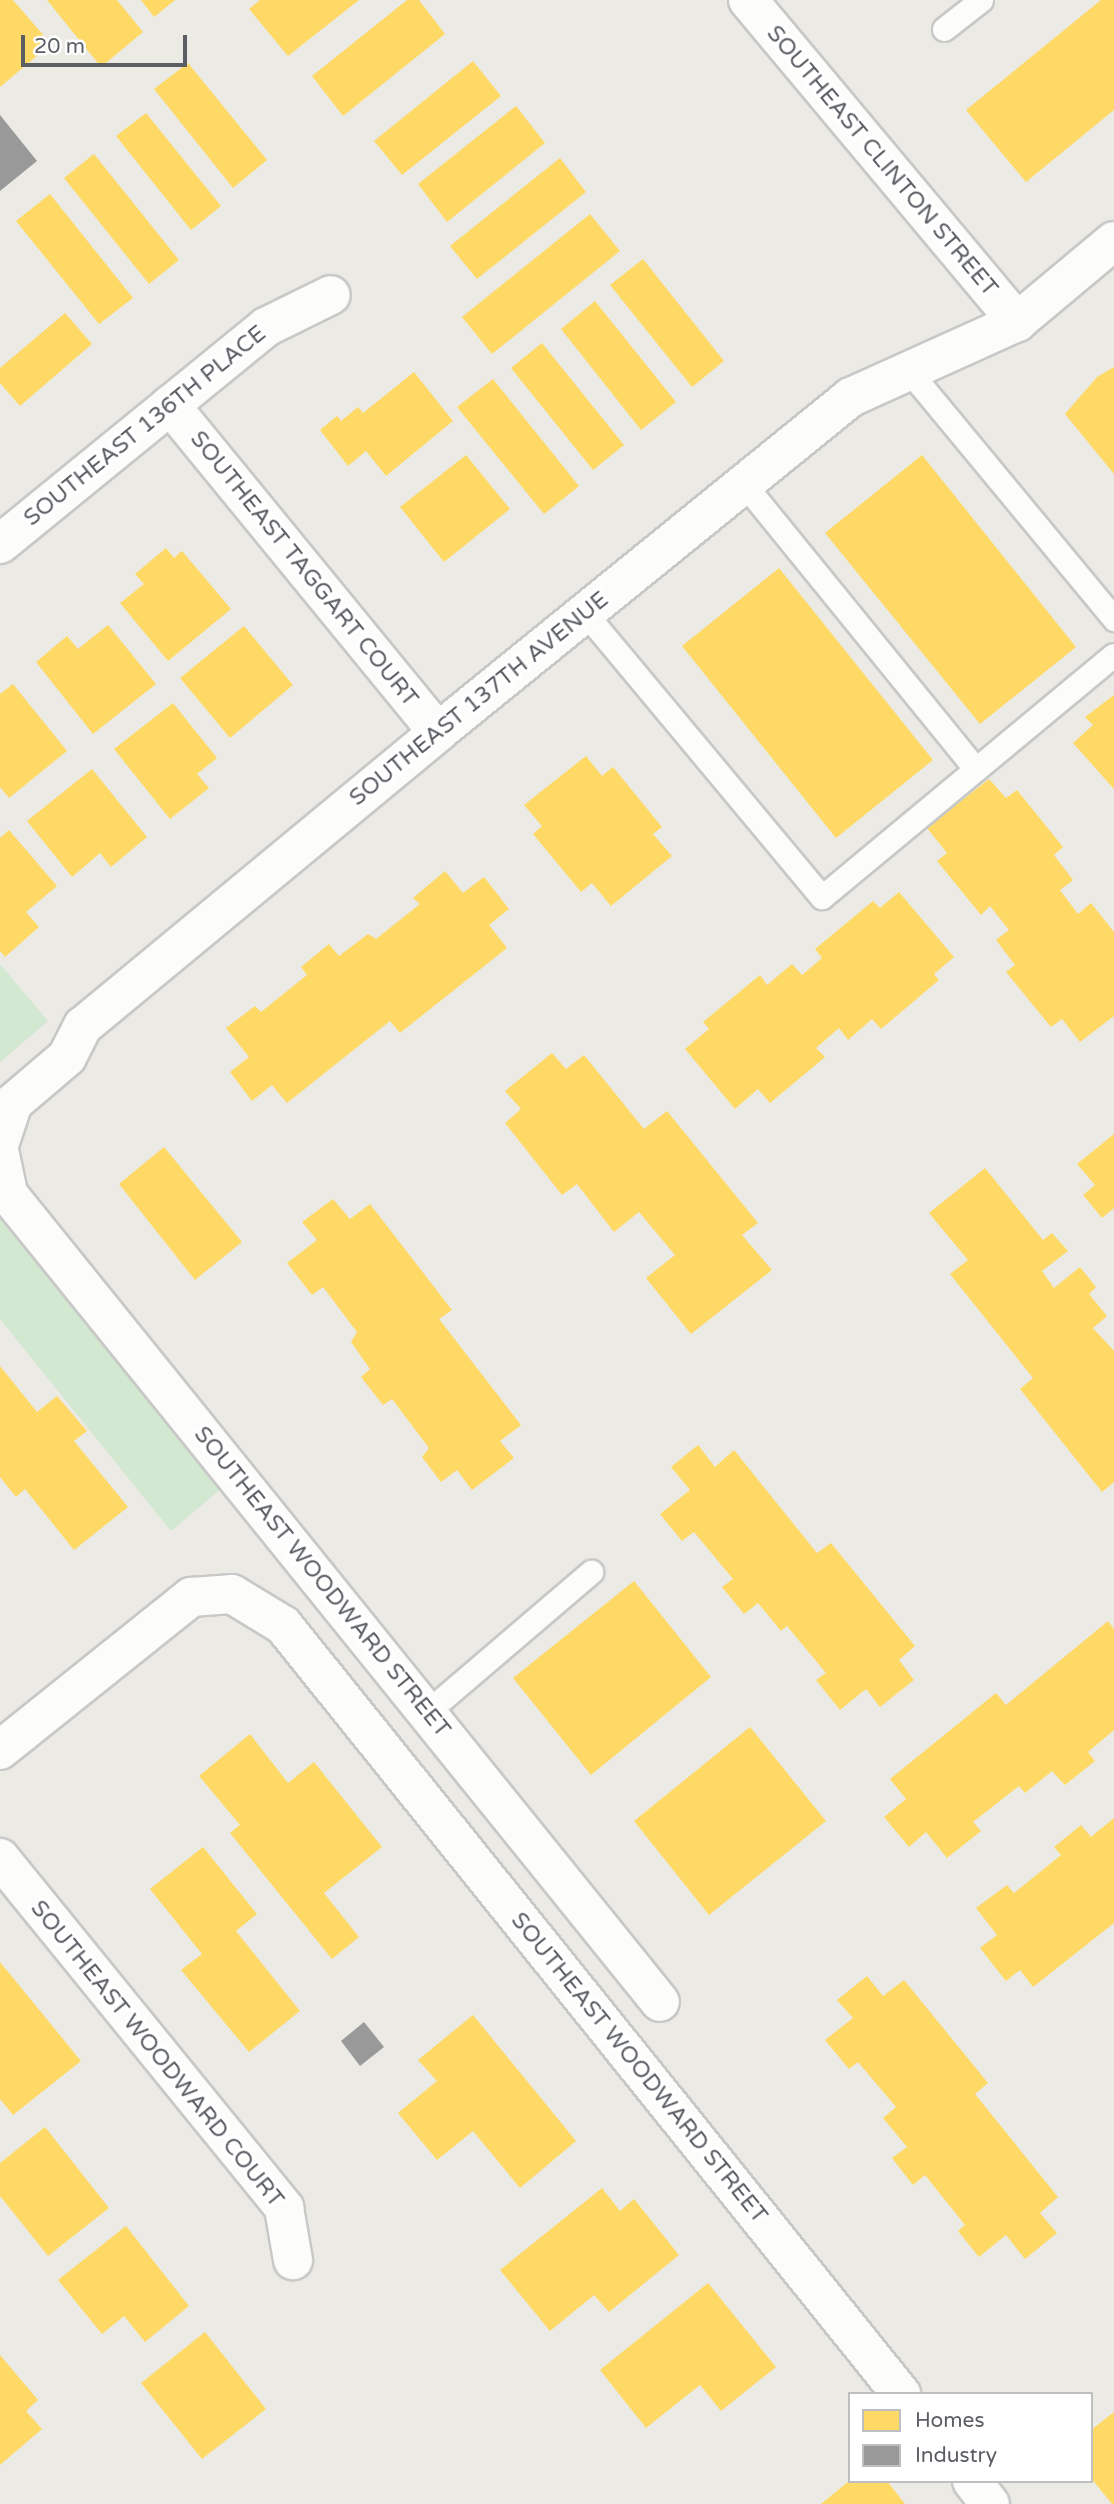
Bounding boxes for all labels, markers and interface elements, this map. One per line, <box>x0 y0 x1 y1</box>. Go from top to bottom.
street label: SOUTHEAST CLINTON STREET <box>761 20 1003 302</box>
scale bar <box>24 21 191 65</box>
text: 20 m <box>34 34 85 59</box>
street label: SOUTHEAST 136TH PLACE <box>18 320 272 532</box>
street label: SOUTHEAST TAGGART COURT <box>184 426 424 712</box>
street label: SOUTHEAST 137TH AVENUE <box>344 586 614 812</box>
street label: SOUTHEAST WOODWARD STREET <box>188 1421 456 1743</box>
street label: SOUTHEAST WOODWARD COURT <box>25 1895 289 2213</box>
street label: SOUTHEAST WOODWARD STREET <box>505 1907 773 2229</box>
legend <box>848 2392 1093 2483</box>
text: Homes <box>915 2408 985 2433</box>
text: Industry <box>915 2443 997 2468</box>

